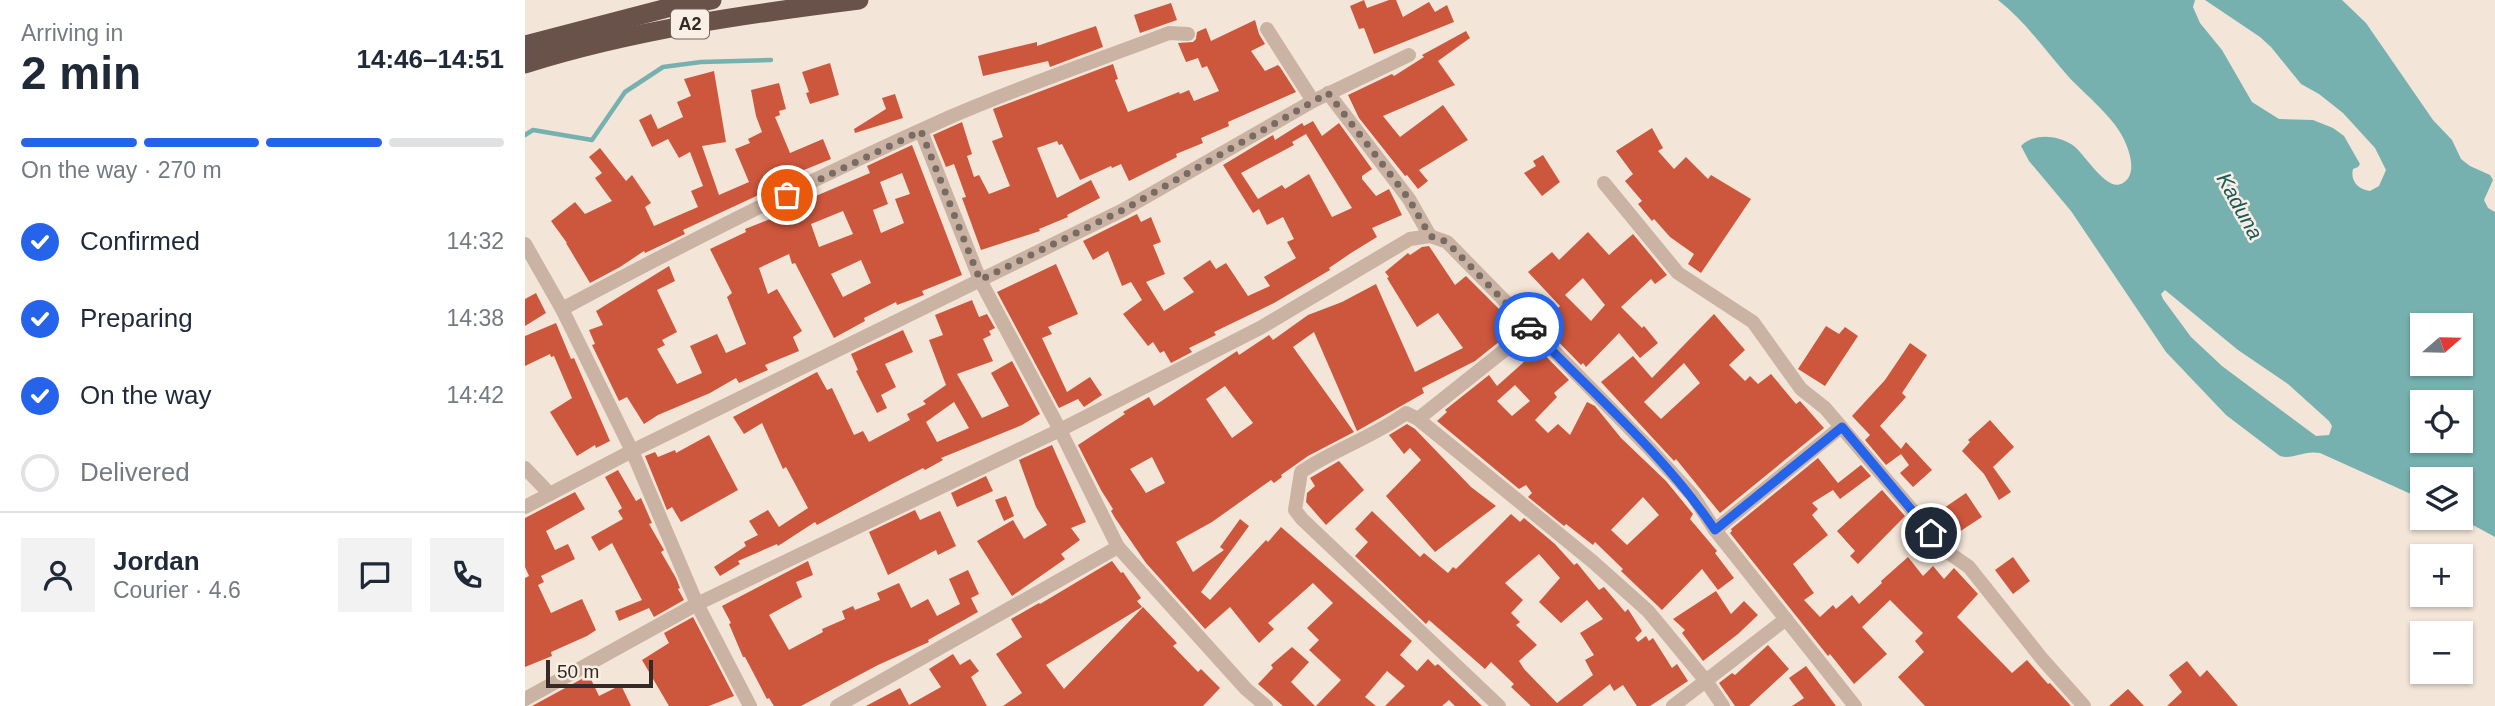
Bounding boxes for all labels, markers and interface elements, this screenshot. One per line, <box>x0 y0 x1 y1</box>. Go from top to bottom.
road number: A2 <box>671 9 709 38</box>
text: Arriving in <box>21 20 123 46</box>
text: 14:46–14:51 <box>357 44 504 74</box>
text: 2 min <box>21 47 141 99</box>
text: On the way · 270 m <box>21 157 222 183</box>
pin <box>757 165 817 225</box>
water label: Kaduna <box>2212 169 2268 243</box>
icon: bag <box>768 176 806 214</box>
icon: check <box>21 223 59 261</box>
text: Confirmed <box>80 226 200 256</box>
text: 14:32 <box>446 228 504 254</box>
courier <box>1494 292 1564 362</box>
icon: check <box>21 300 59 338</box>
text: Preparing <box>80 303 193 333</box>
text: 14:38 <box>446 305 504 331</box>
icon: car <box>1510 308 1548 346</box>
north arrow <box>2410 313 2473 376</box>
map controls <box>2410 313 2473 684</box>
icon: check <box>21 377 59 415</box>
text: On the way <box>80 380 212 410</box>
text: 14:42 <box>446 382 504 408</box>
button: locate <box>2410 390 2473 453</box>
text: Delivered <box>80 457 190 487</box>
button: layers <box>2410 467 2473 530</box>
pin <box>1901 503 1961 563</box>
icon: home <box>1912 514 1950 552</box>
button: person <box>21 538 95 612</box>
button: chat <box>338 538 412 612</box>
button: phone <box>430 538 504 612</box>
button: + <box>2410 544 2473 607</box>
text: Jordan <box>113 546 200 576</box>
text: Courier · 4.6 <box>113 577 241 603</box>
button: − <box>2410 621 2473 684</box>
scale bar <box>546 657 653 689</box>
text: 50 m <box>557 661 599 682</box>

